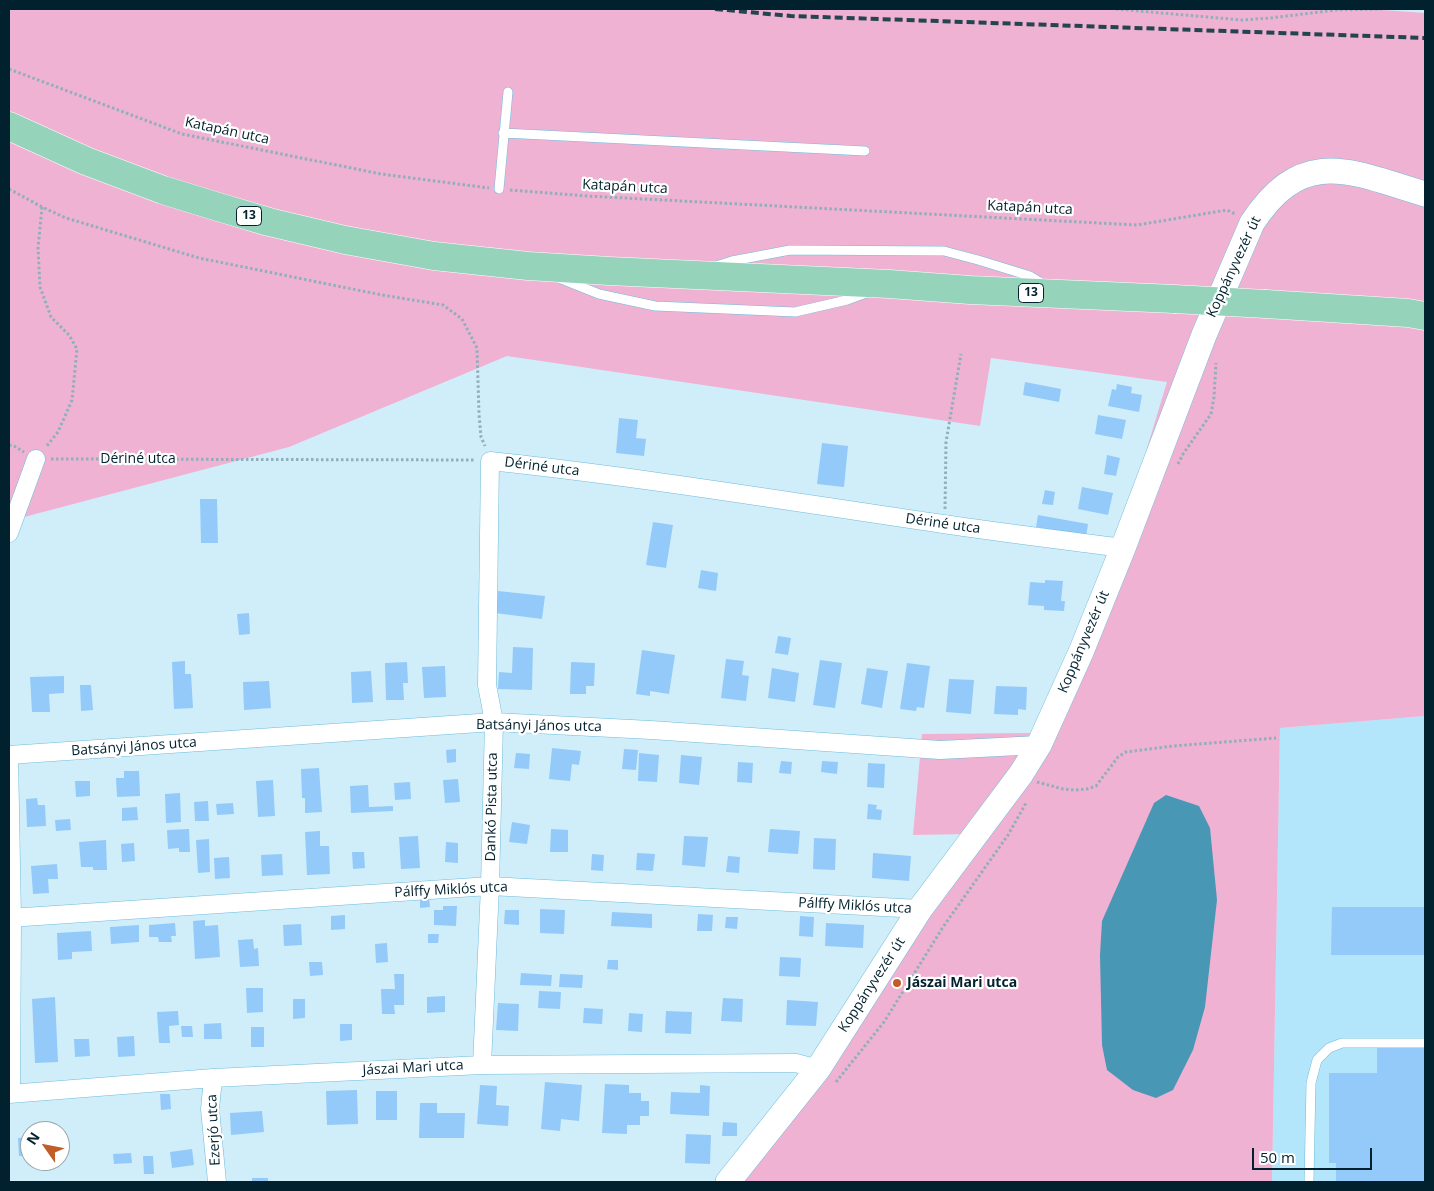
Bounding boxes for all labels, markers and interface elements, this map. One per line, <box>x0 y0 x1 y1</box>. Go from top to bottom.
street label: Katapán utca <box>183 114 271 148</box>
street label: Katapán utca <box>582 176 668 198</box>
street label: Katapán utca <box>987 197 1073 219</box>
road number: 13 <box>236 207 262 226</box>
street label: Koppányvezér út <box>1203 214 1265 320</box>
road number: 13 <box>1018 284 1044 302</box>
street label: Dériné utca <box>100 451 176 467</box>
street label: Dériné utca <box>504 454 580 480</box>
street label: Dériné utca <box>904 510 982 538</box>
street label: Koppányvezér út <box>1055 588 1113 696</box>
street label: Batsányi János utca <box>476 717 602 735</box>
street label: Batsányi János utca <box>71 734 197 760</box>
street label: Dankó Pista utca <box>483 752 501 862</box>
street label: Pálffy Miklós utca <box>394 879 508 901</box>
street label: Pálffy Miklós utca <box>798 895 912 917</box>
street label: Koppányvezér út <box>835 934 909 1036</box>
place label: Jászai Mari utca <box>907 975 1017 991</box>
marker: Jászai Mari utca <box>891 977 903 989</box>
street label: Jászai Mari utca <box>362 1057 464 1079</box>
street label: Ezerjó utca <box>204 1094 224 1166</box>
north arrow <box>20 1121 70 1171</box>
text: N <box>22 1128 44 1148</box>
scale bar <box>1254 1138 1374 1170</box>
text: 50 m <box>1260 1147 1295 1167</box>

